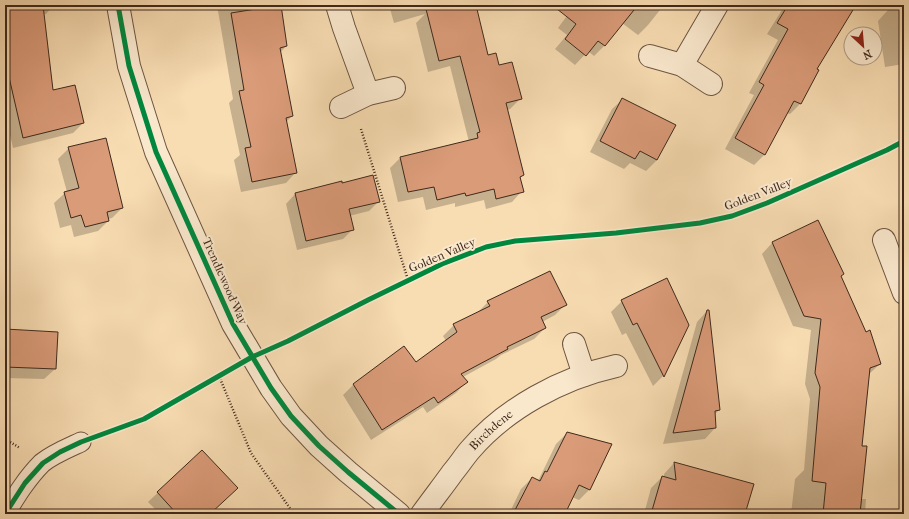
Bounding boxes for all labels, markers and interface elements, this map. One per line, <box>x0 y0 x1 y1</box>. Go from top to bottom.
north arrow <box>843 26 883 66</box>
text: N <box>860 47 874 62</box>
street label: Golden Valley <box>722 175 794 213</box>
street label: Golden Valley <box>407 234 478 275</box>
street label: Trendlewood Way <box>200 235 251 327</box>
street label: Birchdene <box>466 407 515 453</box>

